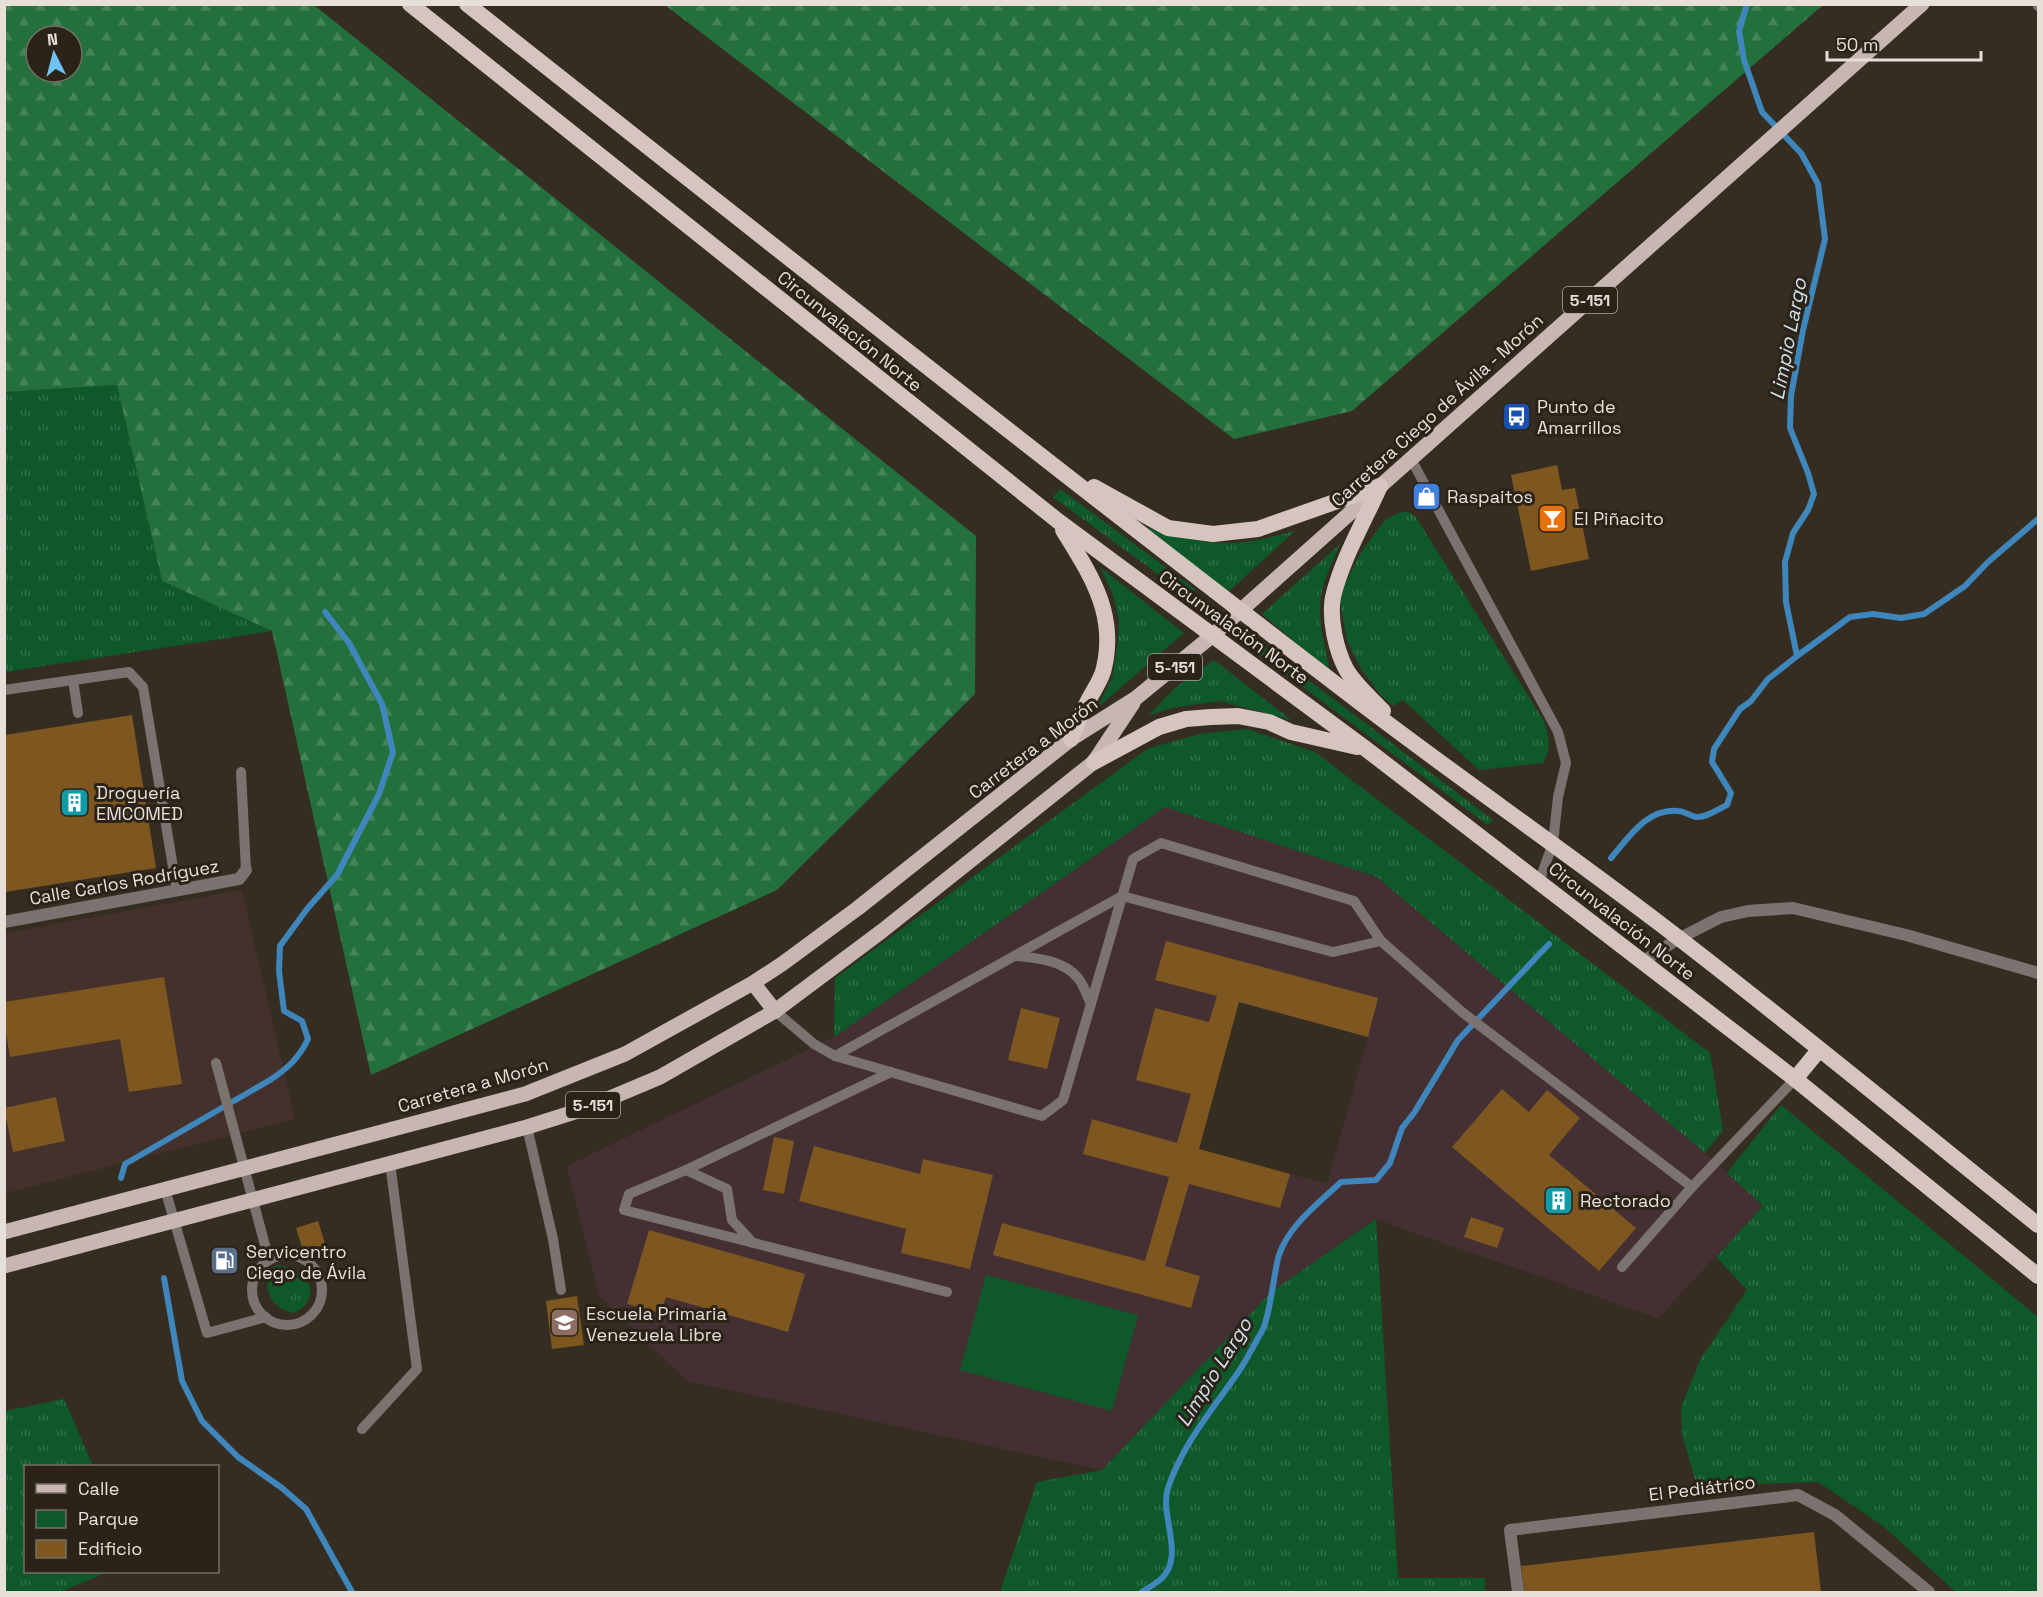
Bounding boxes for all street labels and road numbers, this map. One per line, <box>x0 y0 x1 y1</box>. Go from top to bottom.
street label: Circunvalación Norte <box>773 266 927 396</box>
road number: 5-151 <box>1563 287 1617 313</box>
street label: Carretera Ciego de Ávila - Morón <box>1326 309 1548 511</box>
street label: Circunvalación Norte <box>1155 565 1313 689</box>
road number: 5-151 <box>1148 654 1202 680</box>
street label: Carretera a Morón <box>964 692 1102 804</box>
street label: Calle Carlos Rodríguez <box>28 854 220 910</box>
street label: Circunvalación Norte <box>1544 857 1700 985</box>
street label: Carretera a Morón <box>395 1052 551 1118</box>
road number: 5-151 <box>566 1092 620 1118</box>
street label: El Pediátrico <box>1647 1470 1757 1506</box>

